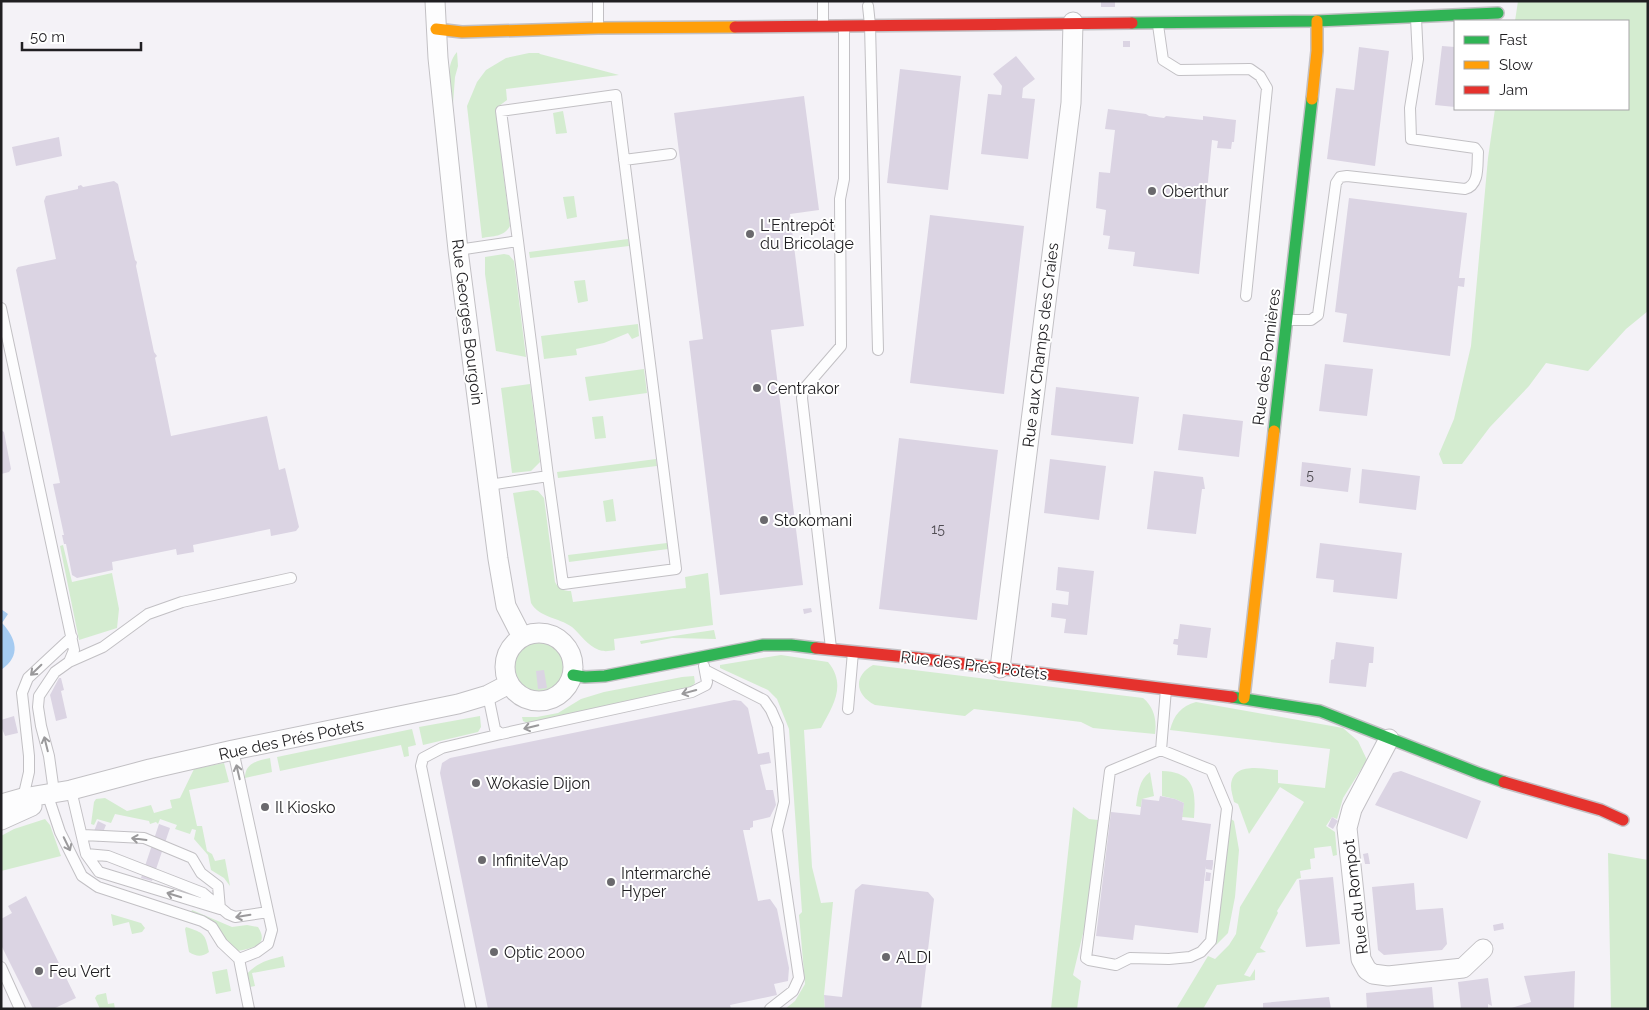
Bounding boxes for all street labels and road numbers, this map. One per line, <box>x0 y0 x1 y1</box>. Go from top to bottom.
street label: Rue Georges Bourgoin <box>448 238 487 406</box>
street label: Rue aux Champs des Craies <box>1019 241 1063 449</box>
street label: Rue des Ponnières <box>1249 287 1284 427</box>
street label: Rue des Prés Potets <box>899 647 1049 684</box>
street label: Rue des Prés Potets <box>217 715 366 764</box>
street label: Rue du Rompot <box>1339 838 1372 956</box>

